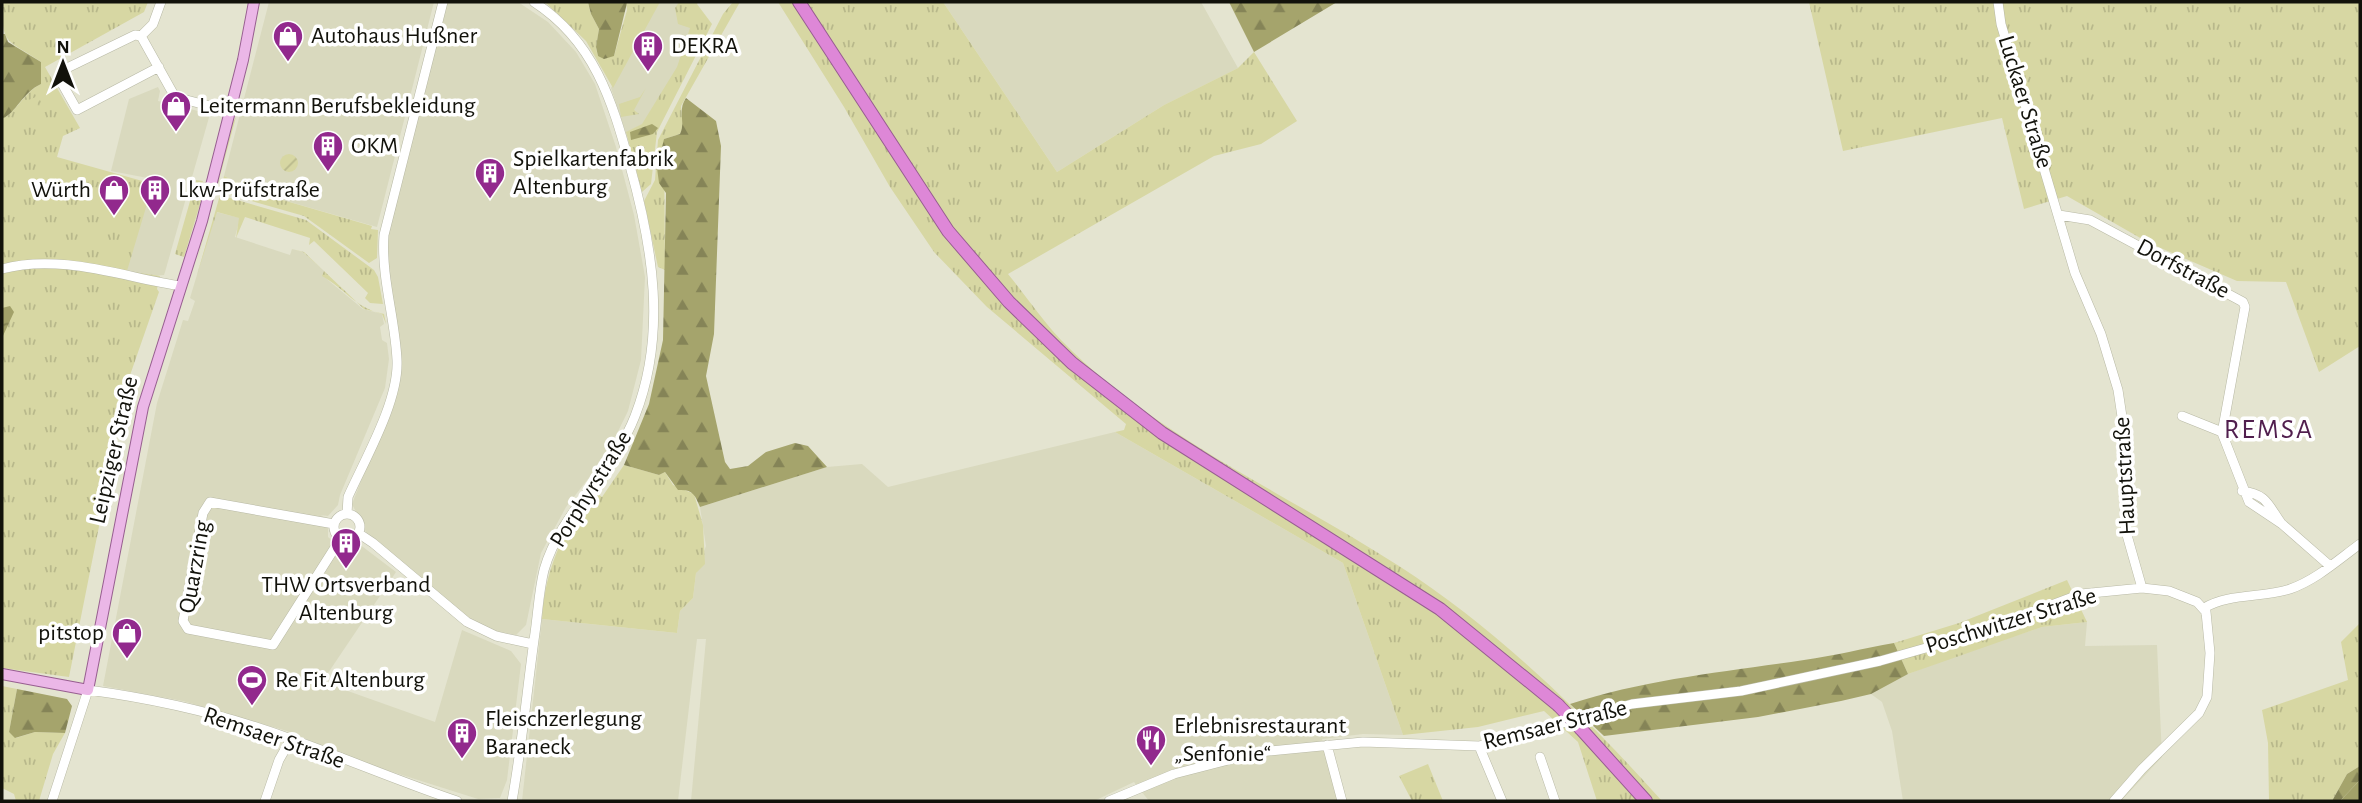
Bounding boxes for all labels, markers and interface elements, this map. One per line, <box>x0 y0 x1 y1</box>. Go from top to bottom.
shop icon: Autohaus Hußner <box>271 19 305 63</box>
place label: Autohaus Hußner <box>311 24 478 48</box>
north arrow <box>28 28 98 98</box>
building icon: DEKRA <box>631 29 665 73</box>
street label: Luckaer Straße <box>1993 33 2057 171</box>
place label: DEKRA <box>671 34 739 58</box>
text: N <box>56 38 70 57</box>
shop icon: Leitermann Berufsbekleidung <box>159 89 193 133</box>
place label: Leitermann Berufsbekleidung <box>199 94 476 118</box>
building icon: OKM <box>311 129 345 173</box>
place label: OKM <box>351 134 398 158</box>
place label: Spielkartenfabrik Altenburg <box>513 147 674 199</box>
building icon: Spielkartenfabrik Altenburg <box>473 156 507 200</box>
shop icon: Würth <box>97 173 131 217</box>
building icon: Lkw-Prüfstraße <box>138 173 172 217</box>
place label: Würth <box>31 178 91 202</box>
place label: Lkw-Prüfstraße <box>178 178 320 202</box>
street label: Dorfstraße <box>2133 235 2233 303</box>
street label: Leipziger Straße <box>85 374 143 526</box>
street label: Hauptstraße <box>2110 416 2140 536</box>
district label: REMSA <box>2224 416 2314 444</box>
street label: Porphyrstraße <box>546 426 636 552</box>
street label: Quarzring <box>175 518 215 615</box>
building icon: THW Ortsverband Altenburg <box>329 526 363 570</box>
place label: THW Ortsverband Altenburg <box>261 573 431 625</box>
street label: Poschwitzer Straße <box>1923 584 2099 658</box>
shop icon: pitstop <box>110 616 144 660</box>
place label: pitstop <box>38 621 104 645</box>
sports icon: Re Fit Altenburg <box>235 663 269 707</box>
place label: Re Fit Altenburg <box>275 668 425 692</box>
street label: Remsaer Straße <box>1481 696 1629 754</box>
street label: Remsaer Straße <box>200 703 348 773</box>
place label: Fleischzerlegung Baraneck <box>485 707 642 759</box>
place label: Erlebnisrestaurant „Senfonie“ <box>1174 714 1346 766</box>
building icon: Fleischzerlegung Baraneck <box>445 716 479 760</box>
restaurant icon: Erlebnisrestaurant „Senfonie“ <box>1134 723 1168 767</box>

